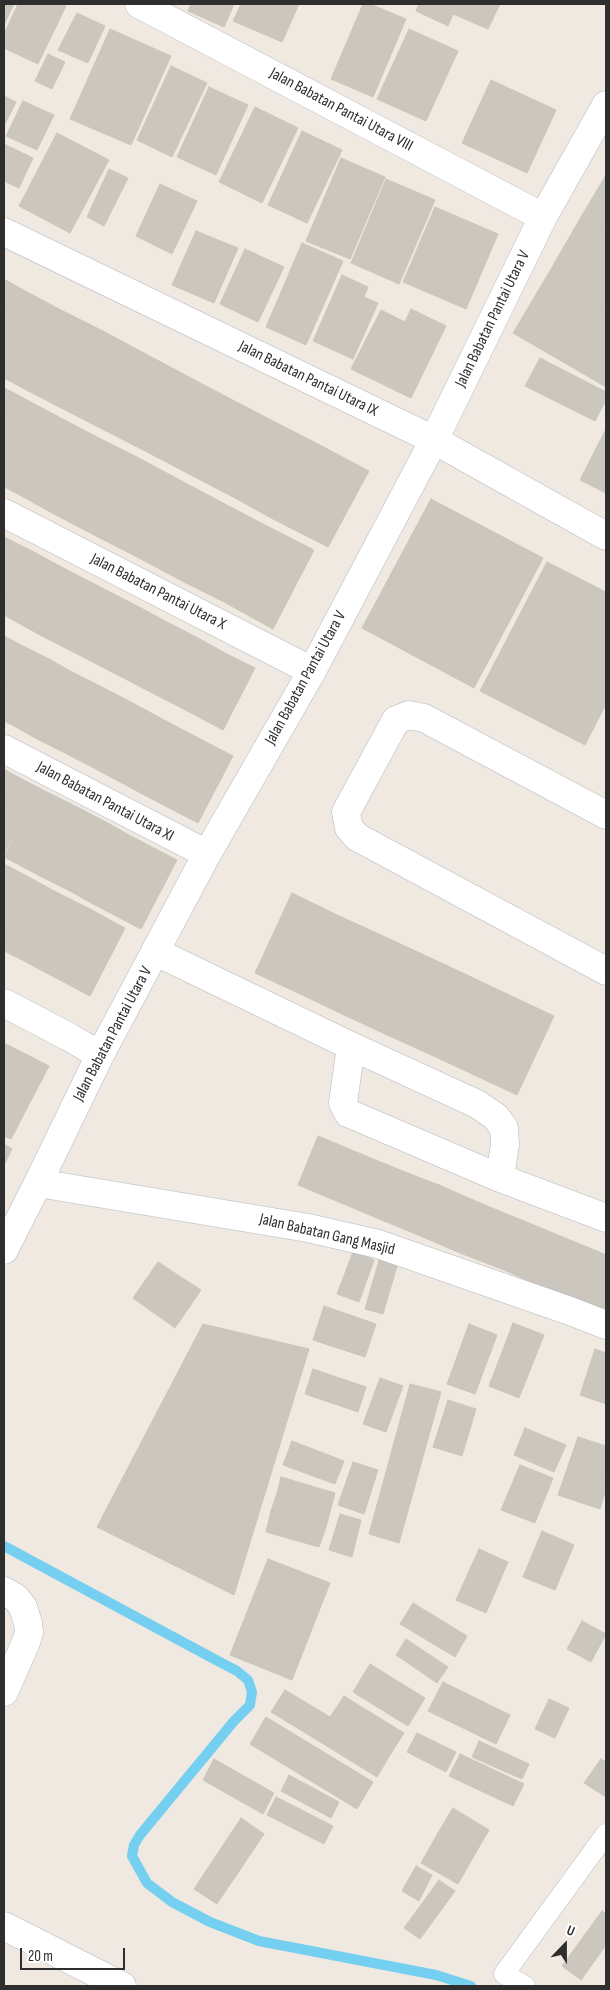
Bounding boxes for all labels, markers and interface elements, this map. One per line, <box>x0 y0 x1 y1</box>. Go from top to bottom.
street label: Jalan Babatan Pantai Utara VIII <box>266 64 416 156</box>
street label: Jalan Babatan Pantai Utara V <box>452 248 534 390</box>
street label: Jalan Babatan Pantai Utara IX <box>235 337 381 421</box>
street label: Jalan Babatan Pantai Utara X <box>87 550 229 634</box>
street label: Jalan Babatan Pantai Utara V <box>261 608 351 748</box>
street label: Jalan Babatan Pantai Utara XI <box>33 758 177 846</box>
street label: Jalan Babatan Pantai Utara V <box>69 963 157 1105</box>
street label: Jalan Babatan Gang Masjid <box>258 1210 396 1260</box>
north arrow <box>540 1920 590 1970</box>
text: U <box>564 1921 577 1940</box>
scale bar <box>22 1938 128 1970</box>
text: 20 m <box>28 1947 53 1966</box>

